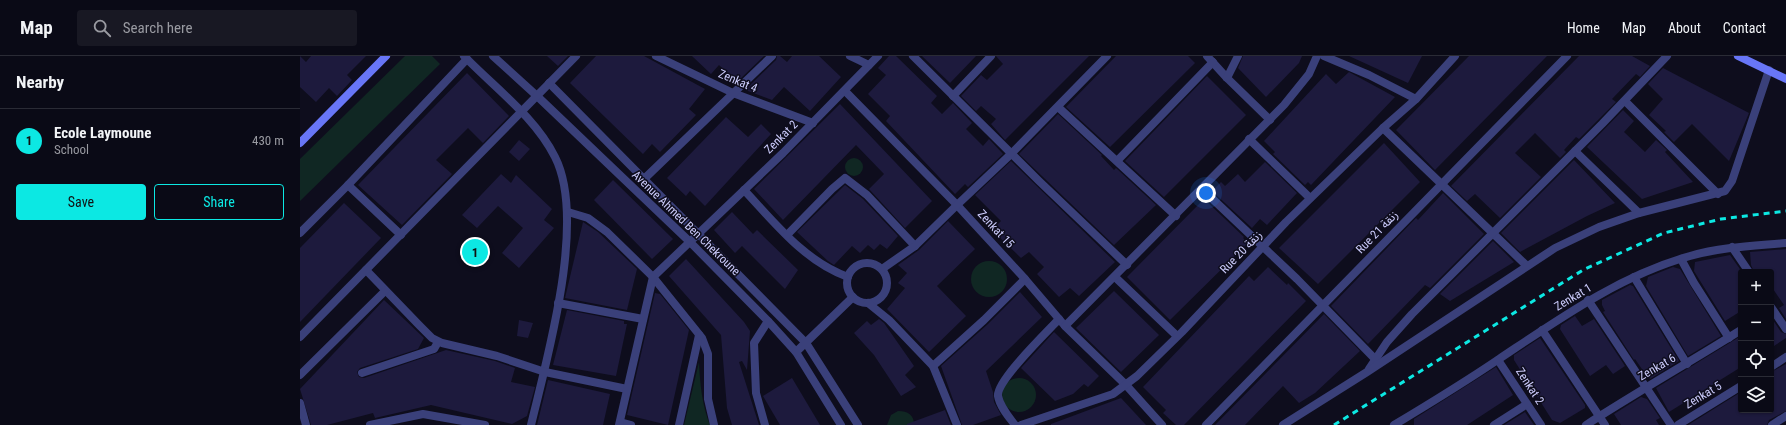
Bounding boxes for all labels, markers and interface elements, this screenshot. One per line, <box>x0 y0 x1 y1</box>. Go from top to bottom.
search box <box>77 10 357 46</box>
text: Map <box>20 16 53 39</box>
icon: search <box>91 17 113 39</box>
text: Search here <box>123 19 193 37</box>
text: Home <box>1567 20 1600 36</box>
text: Map <box>1622 20 1646 36</box>
text: About <box>1668 20 1701 36</box>
text: Contact <box>1723 20 1766 36</box>
street label: Zenkat 4 <box>716 67 760 95</box>
text: Nearby <box>16 72 64 92</box>
street label: Zenkat 2 <box>762 118 800 156</box>
text: Ecole Laymoune <box>54 124 151 142</box>
text: 1 <box>26 133 32 148</box>
text: 430 m <box>252 133 284 148</box>
text: School <box>54 142 89 157</box>
street label: Avenue Ahmed Ben Chekroune <box>629 168 743 279</box>
your location <box>1196 183 1216 203</box>
button: Save <box>16 184 146 220</box>
button: Share <box>154 184 284 220</box>
street label: Zenkat 15 <box>975 207 1017 251</box>
street label: Rue 21 زنقة <box>1353 208 1401 256</box>
street label: Rue 20 زنقة <box>1217 228 1265 276</box>
pin: 1 <box>462 237 488 267</box>
map controls <box>1738 269 1774 413</box>
button: + <box>1738 269 1774 305</box>
street label: Zenkat 1 <box>1552 280 1594 314</box>
button: − <box>1738 305 1774 341</box>
button: locate <box>1738 341 1774 377</box>
street label: Zenkat 6 <box>1636 351 1678 383</box>
street label: Zenkat 2 <box>1513 365 1547 407</box>
button: layers <box>1738 377 1774 413</box>
street label: Zenkat 5 <box>1682 378 1724 412</box>

